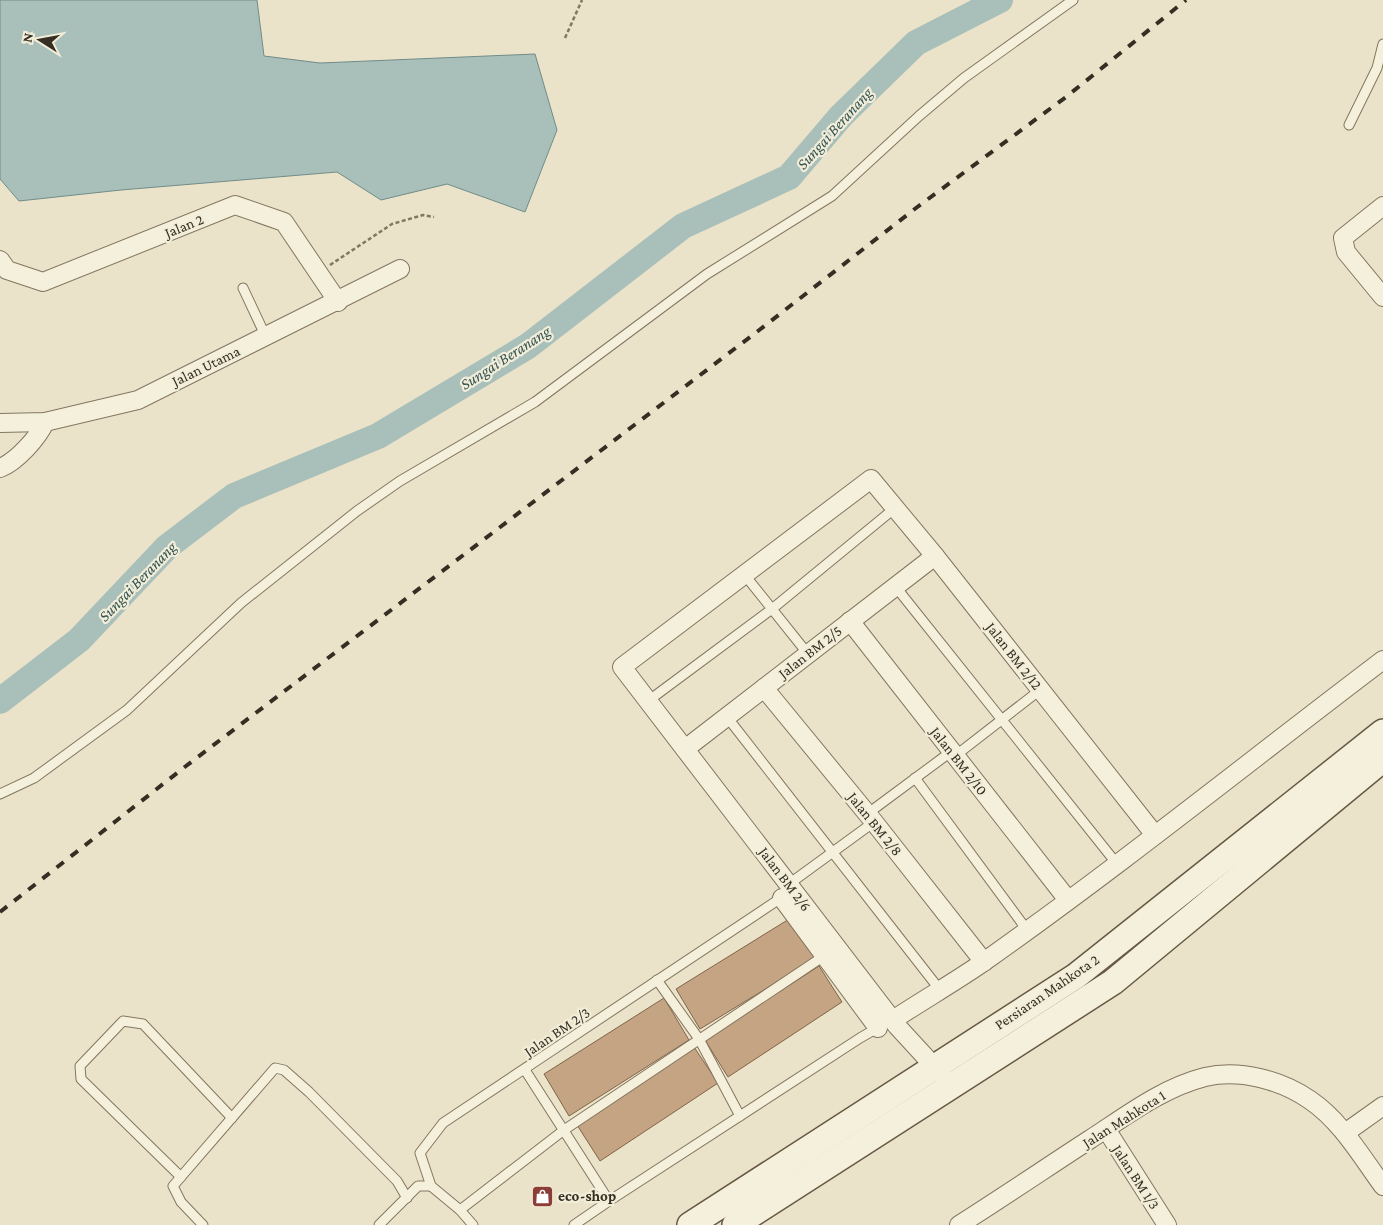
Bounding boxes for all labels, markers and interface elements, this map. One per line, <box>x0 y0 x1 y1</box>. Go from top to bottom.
north arrow <box>15 15 65 65</box>
text: N <box>18 31 36 44</box>
water label: Sungai Beranang <box>793 83 877 173</box>
street label: Jalan 2 <box>160 211 206 243</box>
water label: Sungai Beranang <box>457 322 555 394</box>
street label: Jalan Utama <box>168 343 243 391</box>
water label: Sungai Beranang <box>95 537 181 625</box>
street label: Jalan BM 2/12 <box>981 618 1045 693</box>
street label: Jalan BM 2/5 <box>774 622 845 684</box>
street label: Jalan BM 2/10 <box>925 722 991 799</box>
street label: Jalan BM 2/8 <box>843 788 905 860</box>
street label: Jalan BM 2/6 <box>754 842 814 915</box>
street label: Persiaran Mahkota 2 <box>992 951 1102 1033</box>
street label: Jalan BM 2/3 <box>519 1004 593 1062</box>
street label: Jalan Mahkota 1 <box>1078 1087 1169 1153</box>
street label: Jalan BM 1/3 <box>1107 1140 1163 1213</box>
shop icon: eco-shop <box>530 1184 554 1208</box>
place label: eco-shop <box>558 1188 616 1204</box>

